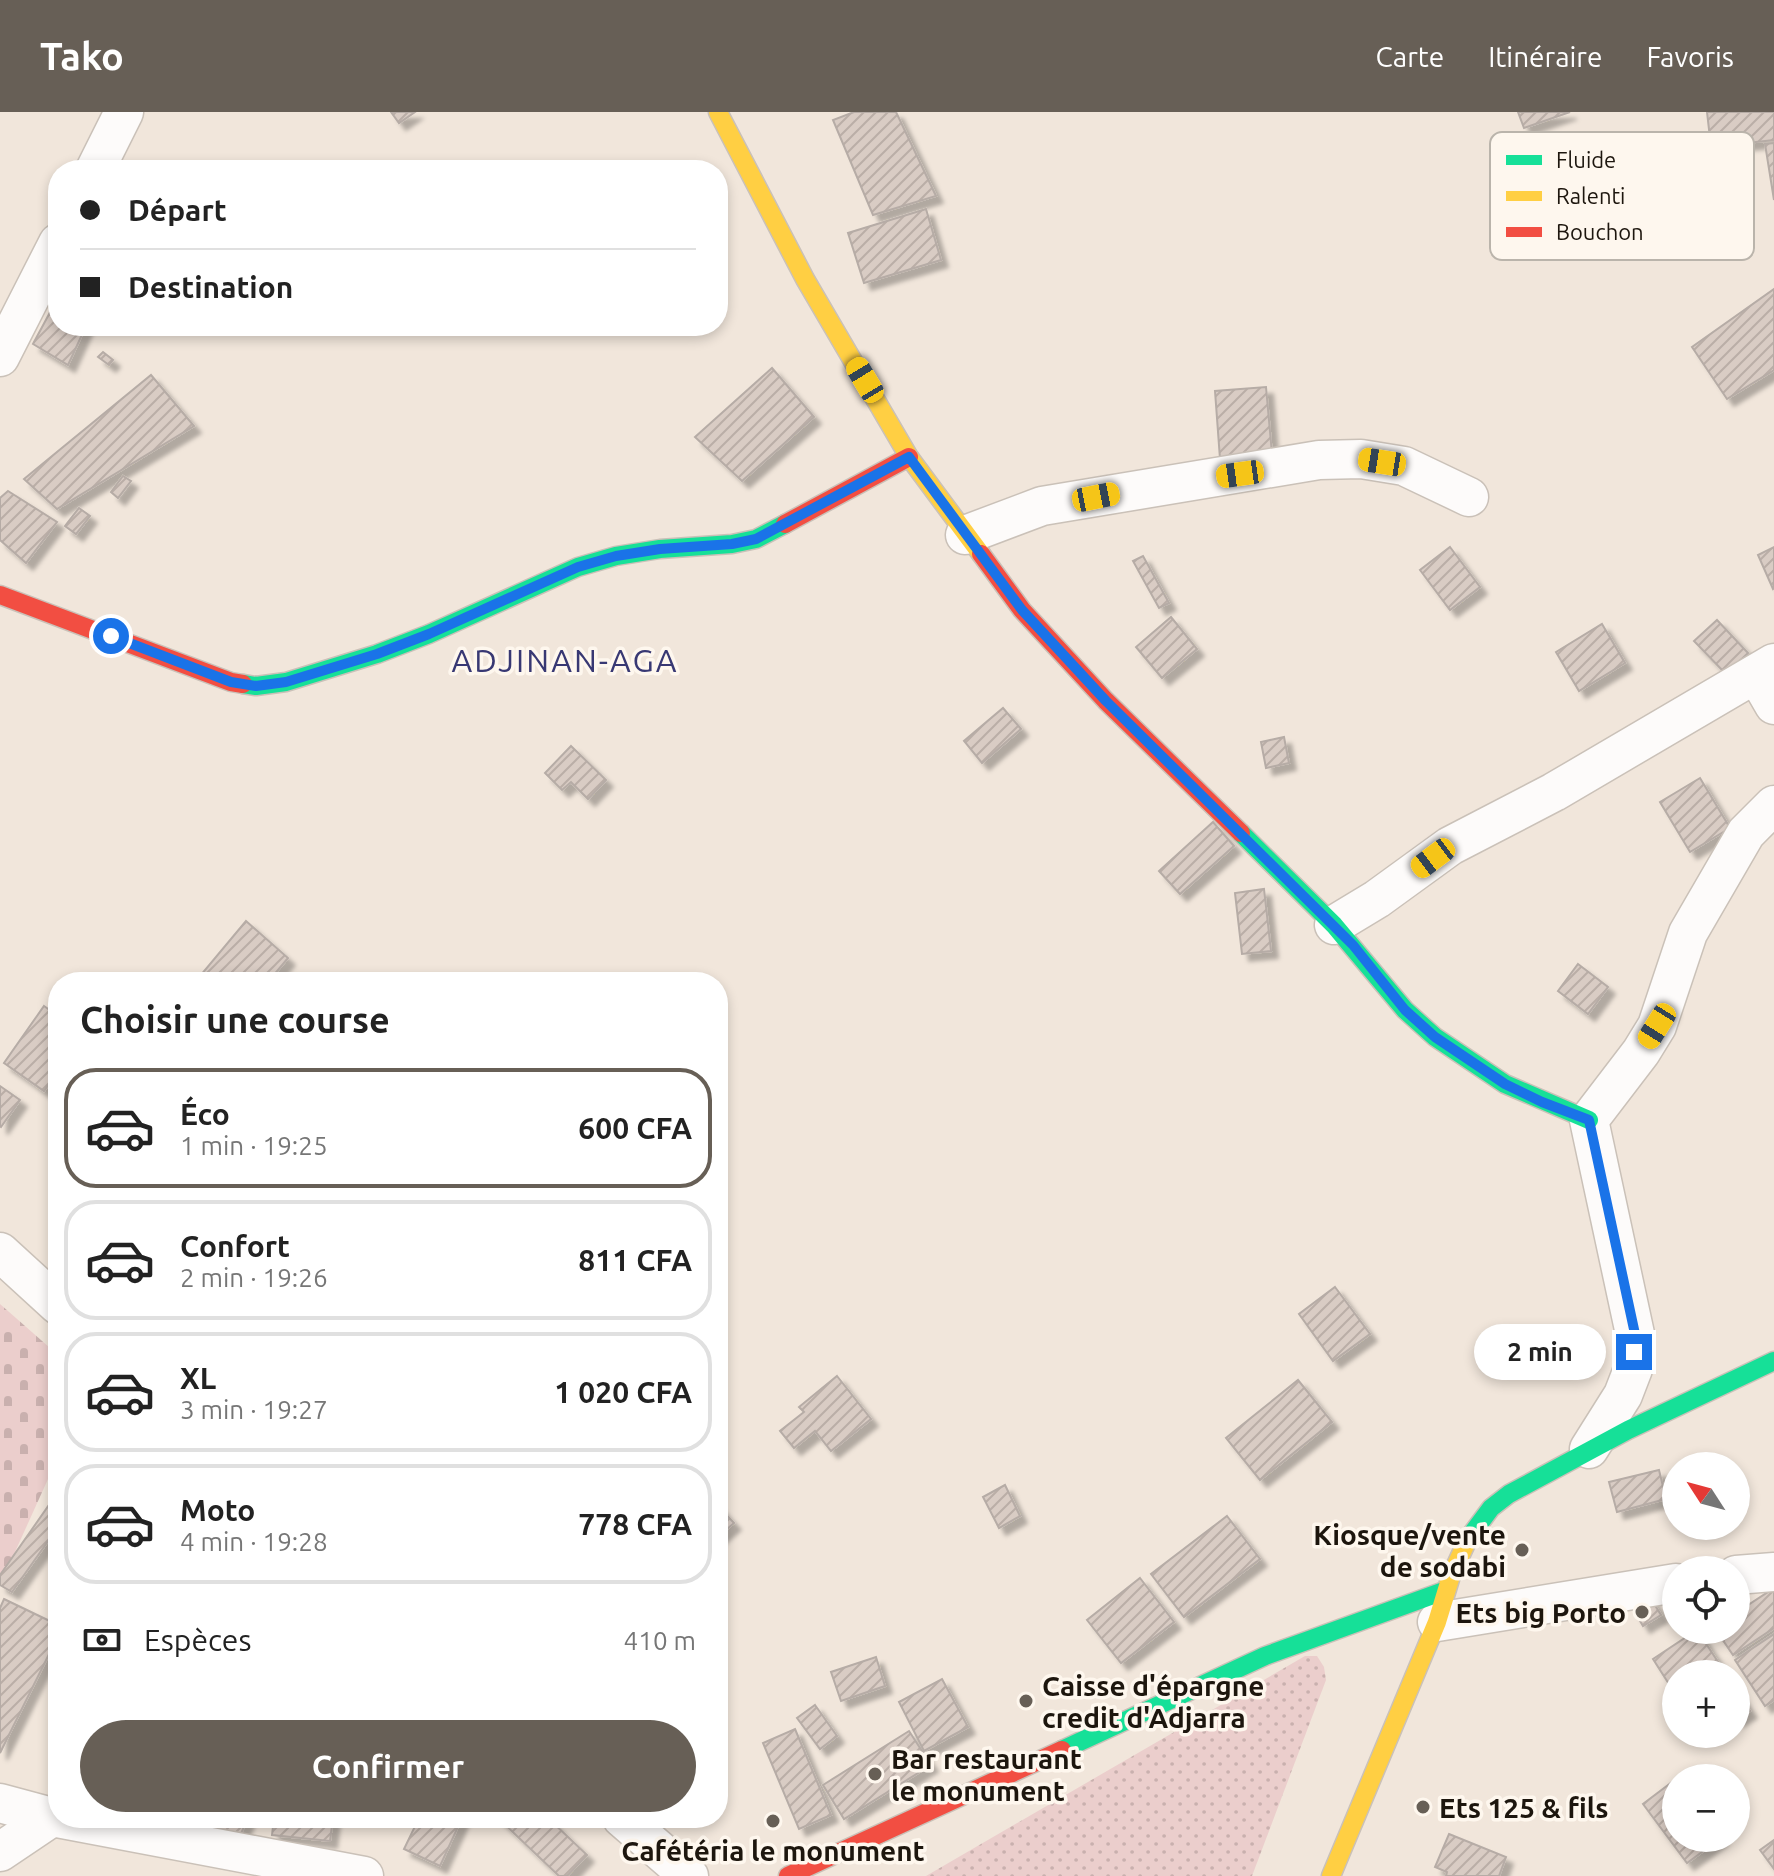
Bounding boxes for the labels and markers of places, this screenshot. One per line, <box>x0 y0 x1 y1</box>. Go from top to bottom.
place label: Kiosque/vente de sodabi <box>1313 1519 1506 1582</box>
marker: Kiosque/vente de sodabi <box>1513 1541 1531 1559</box>
place label: Ets big Porto <box>1456 1597 1626 1628</box>
marker: Ets big Porto <box>1633 1603 1651 1621</box>
place label: Caisse d'épargne credit d'Adjarra <box>1042 1670 1264 1733</box>
marker: Caisse d'épargne credit d'Adjarra <box>1017 1692 1035 1710</box>
place label: Bar restaurant le monument <box>891 1743 1082 1806</box>
marker: Bar restaurant le monument <box>866 1765 884 1783</box>
place label: Ets 125 & fils <box>1439 1792 1609 1823</box>
marker: Ets 125 & fils <box>1414 1798 1432 1816</box>
marker: Cafétéria le monument <box>764 1812 782 1830</box>
place label: Cafétéria le monument <box>621 1835 925 1866</box>

